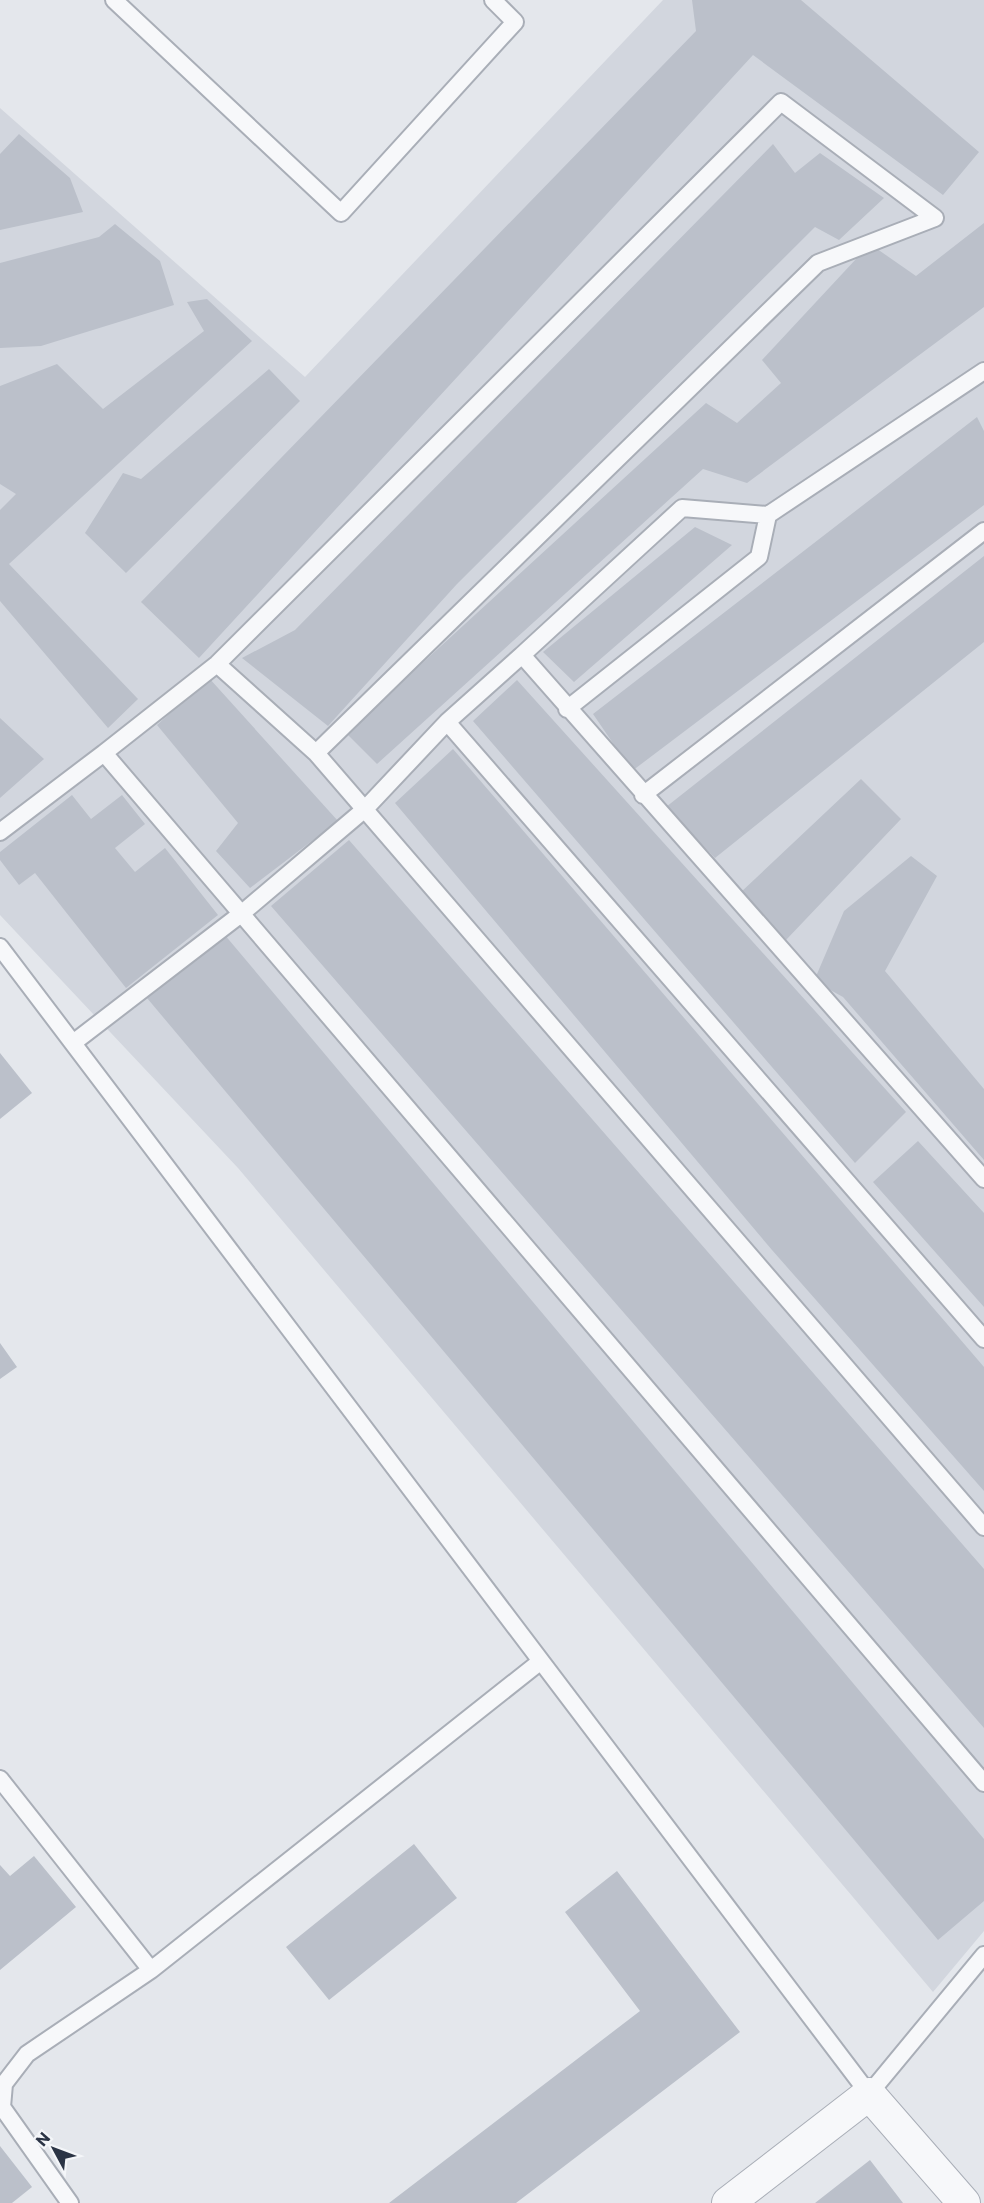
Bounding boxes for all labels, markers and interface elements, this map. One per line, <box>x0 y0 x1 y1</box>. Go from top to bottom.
north arrow <box>24 2119 84 2179</box>
text: N <box>31 2128 53 2150</box>

